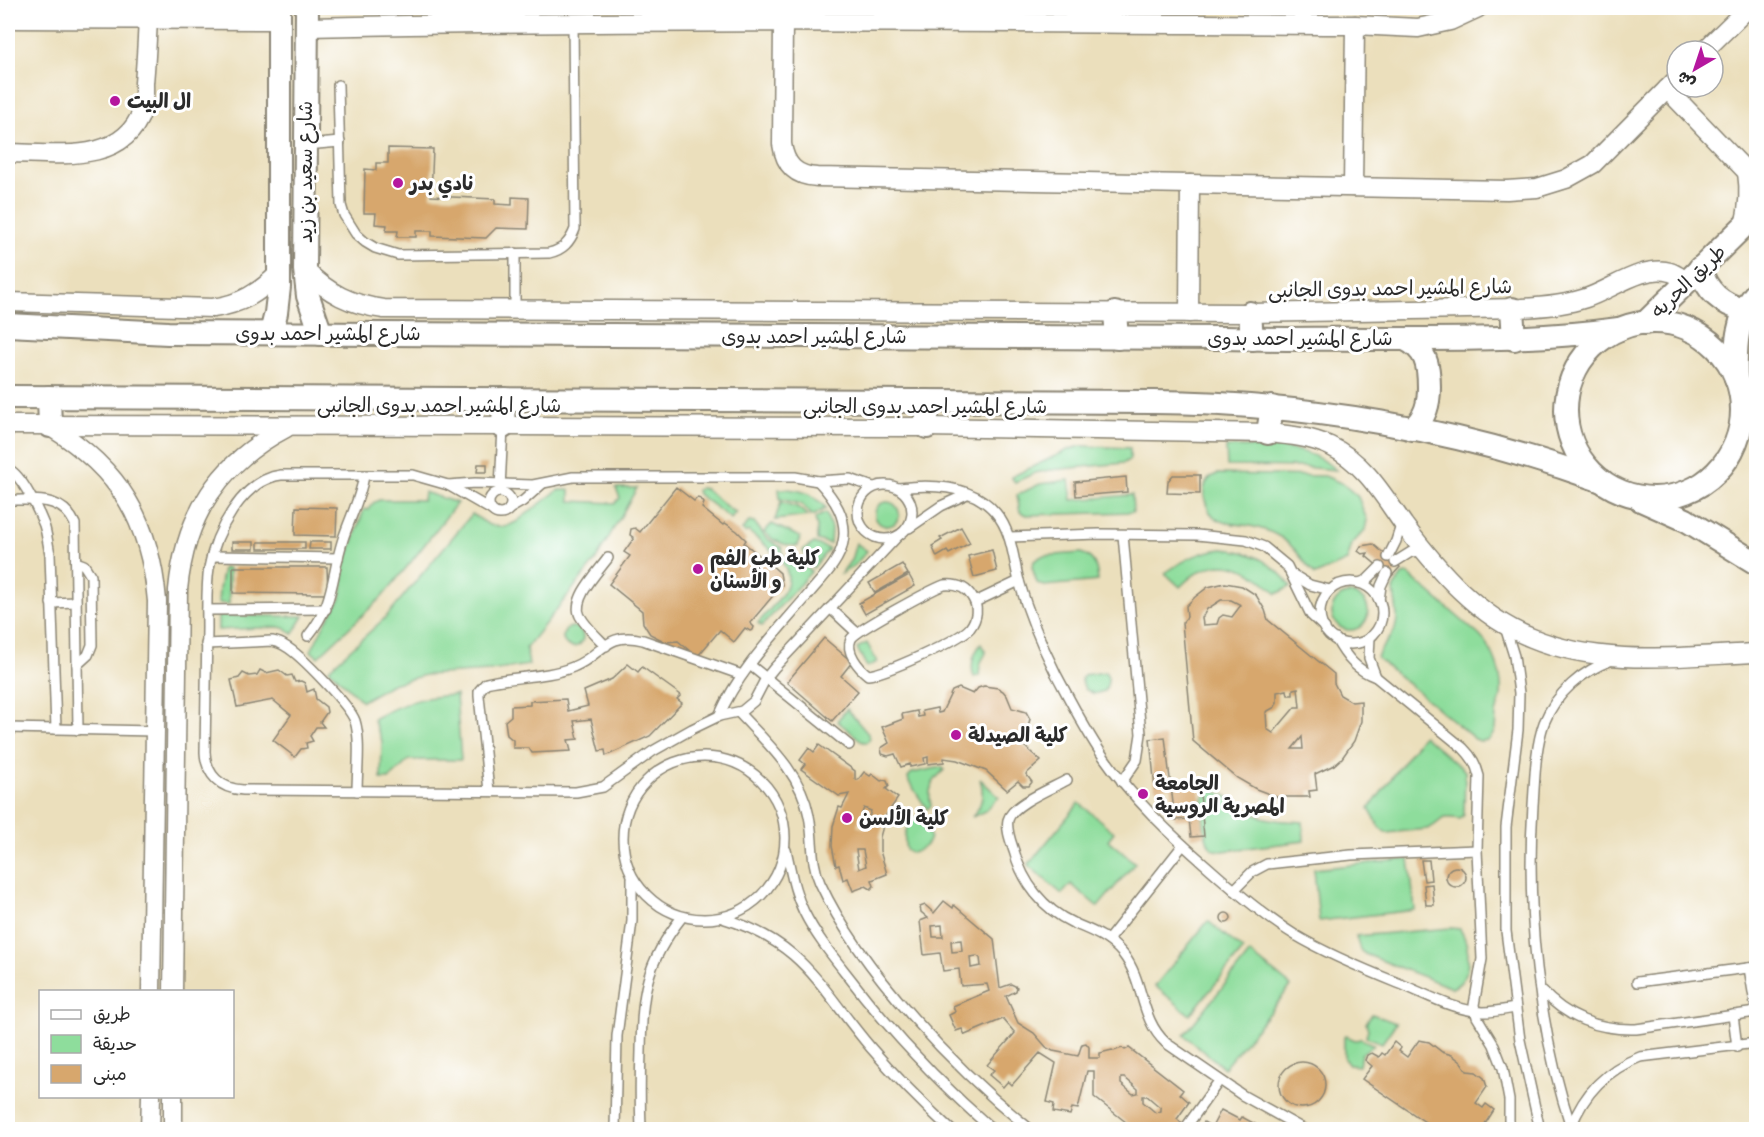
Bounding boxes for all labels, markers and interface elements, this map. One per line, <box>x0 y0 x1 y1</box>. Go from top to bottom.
north arrow <box>1665 39 1725 99</box>
text: ش <box>1673 67 1699 93</box>
place label: ال البيت <box>127 89 191 114</box>
marker: ال البيت <box>108 94 122 108</box>
street label: شارع سعيد بن زيد <box>293 101 319 243</box>
place label: نادي بدر <box>408 171 473 199</box>
marker: نادي بدر <box>391 176 405 190</box>
street label: طريق الحريه <box>1645 239 1731 323</box>
street label: شارع المشير احمد بدوى الجانبى <box>1268 274 1512 304</box>
street label: شارع المشير احمد بدوى <box>235 321 421 347</box>
street label: شارع المشير احمد بدوى <box>721 324 907 350</box>
street label: شارع المشير احمد بدوى <box>1207 326 1393 352</box>
street label: شارع المشير احمد بدوى الجانبى <box>317 393 561 419</box>
street label: شارع المشير احمد بدوى الجانبى <box>803 394 1047 420</box>
place label: كلية طب الفم و الأسنان <box>710 546 820 594</box>
marker: كلية طب الفم و الأسنان <box>691 562 705 576</box>
place label: كلية الصيدلة <box>968 723 1068 748</box>
marker: كلية الصيدلة <box>949 728 963 742</box>
place label: الجامعة المصرية الروسية <box>1155 771 1285 819</box>
marker: الجامعة المصرية الروسية <box>1136 787 1150 801</box>
place label: كلية الألسن <box>859 805 949 831</box>
marker: كلية الألسن <box>840 811 854 825</box>
legend <box>39 990 234 1098</box>
text: طريق <box>93 1003 131 1026</box>
text: حديقة <box>93 1033 137 1056</box>
text: مبنى <box>93 1063 127 1086</box>

